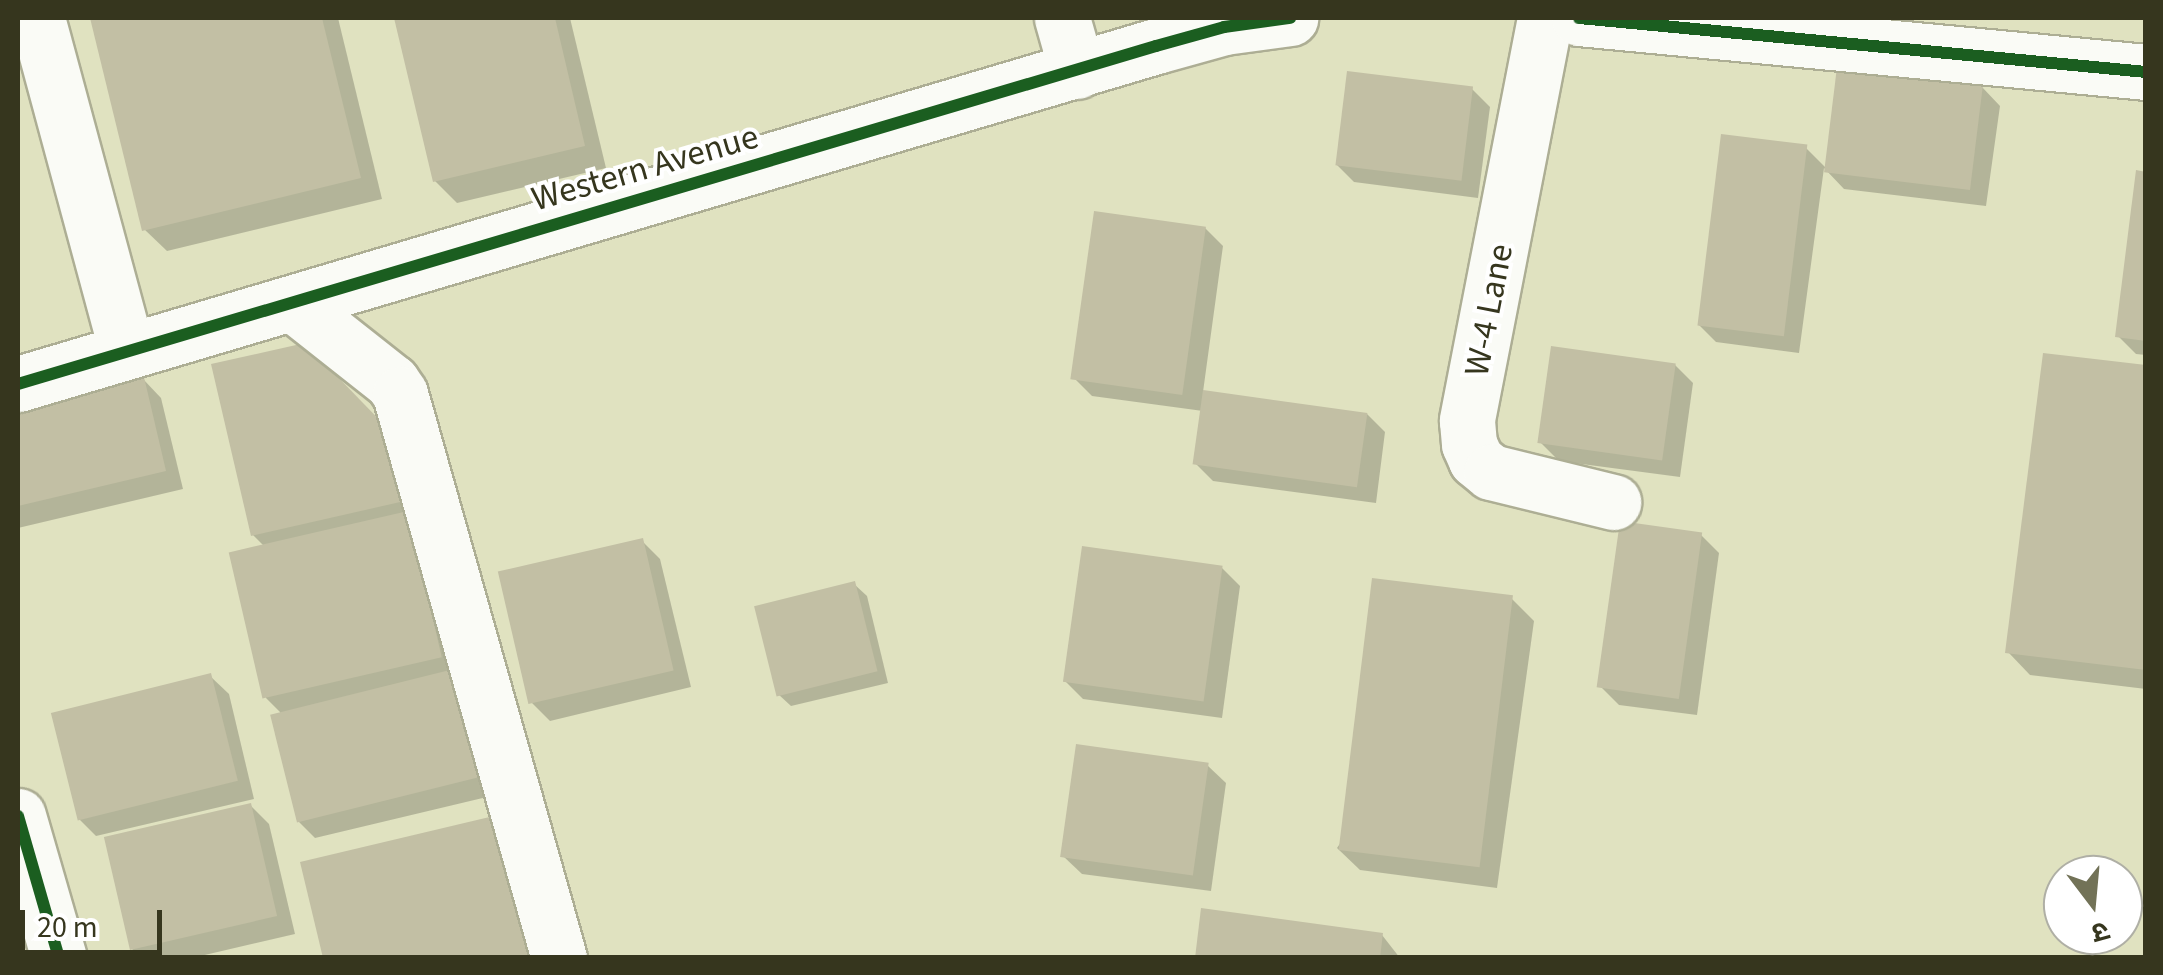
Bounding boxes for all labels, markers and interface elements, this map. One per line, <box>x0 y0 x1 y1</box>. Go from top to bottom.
street label: Western Avenue <box>527 116 763 220</box>
street label: W-4 Lane <box>1456 240 1522 380</box>
north arrow <box>2043 855 2143 955</box>
scale bar <box>25 890 168 952</box>
text: 20 m <box>37 906 98 949</box>
text: उ <box>2087 910 2114 953</box>

